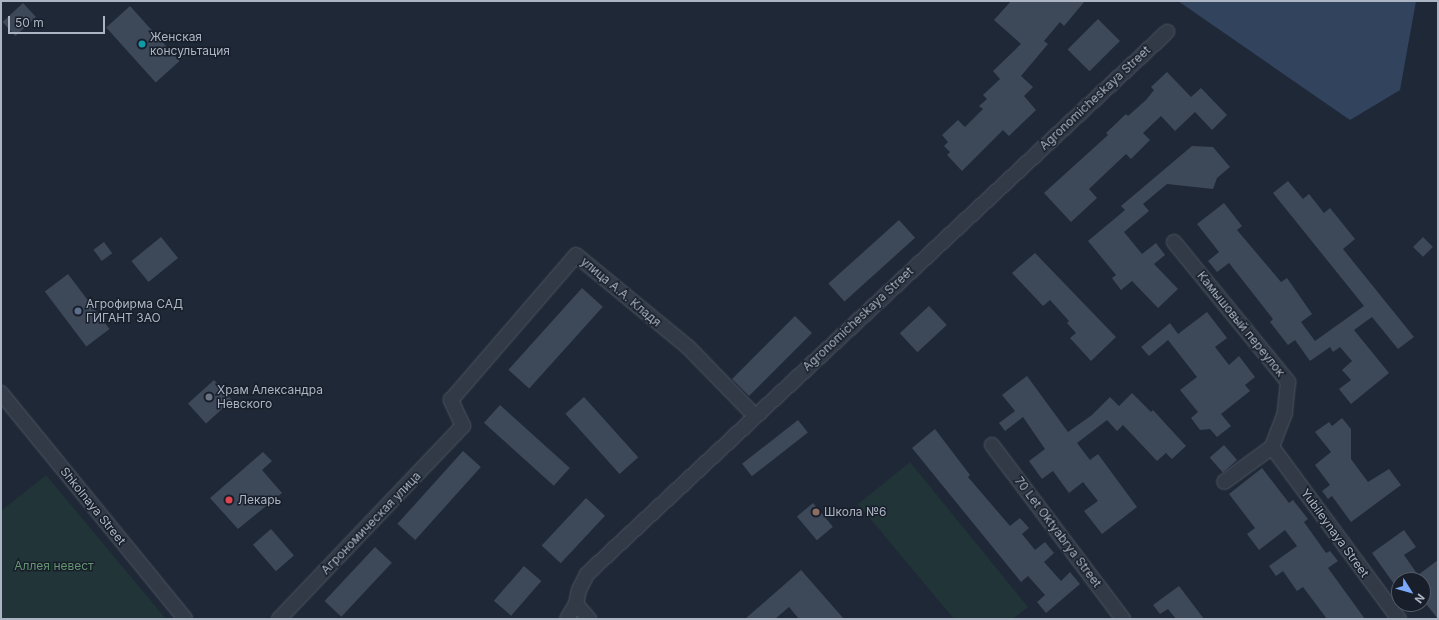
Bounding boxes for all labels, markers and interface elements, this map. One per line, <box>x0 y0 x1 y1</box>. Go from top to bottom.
scale bar <box>10 8 107 34</box>
text: 50 m <box>15 15 44 30</box>
place label: Женская консультация <box>150 30 230 58</box>
marker: Женская консультация <box>137 39 147 49</box>
street label: Agronomicheskaya Street <box>1037 43 1153 153</box>
street label: улица А.А. Кладя <box>578 254 664 330</box>
street label: Agronomicheskaya Street <box>800 264 916 374</box>
street label: Камышовый переулок <box>1194 269 1288 379</box>
place label: Агрофирма САД ГИГАНТ ЗАО <box>86 297 183 325</box>
marker: Агрофирма САД ГИГАНТ ЗАО <box>73 306 83 316</box>
place label: Храм Александра Невского <box>217 383 323 411</box>
marker: Храм Александра Невского <box>204 392 214 402</box>
street label: Shkolnaya Street <box>57 464 129 548</box>
street label: Агрономическая улица <box>318 469 424 577</box>
street label: 70 Let Oktyabrya Street <box>1012 474 1104 590</box>
street label: Yubileynaya Street <box>1298 486 1372 580</box>
place label: Лекарь <box>238 493 281 507</box>
marker: Лекарь <box>223 494 235 506</box>
place label: Школа №6 <box>824 505 886 519</box>
marker: Школа №6 <box>811 507 821 517</box>
park label: Аллея невест <box>14 559 94 573</box>
north arrow <box>1391 572 1431 612</box>
text: N <box>1412 591 1428 606</box>

